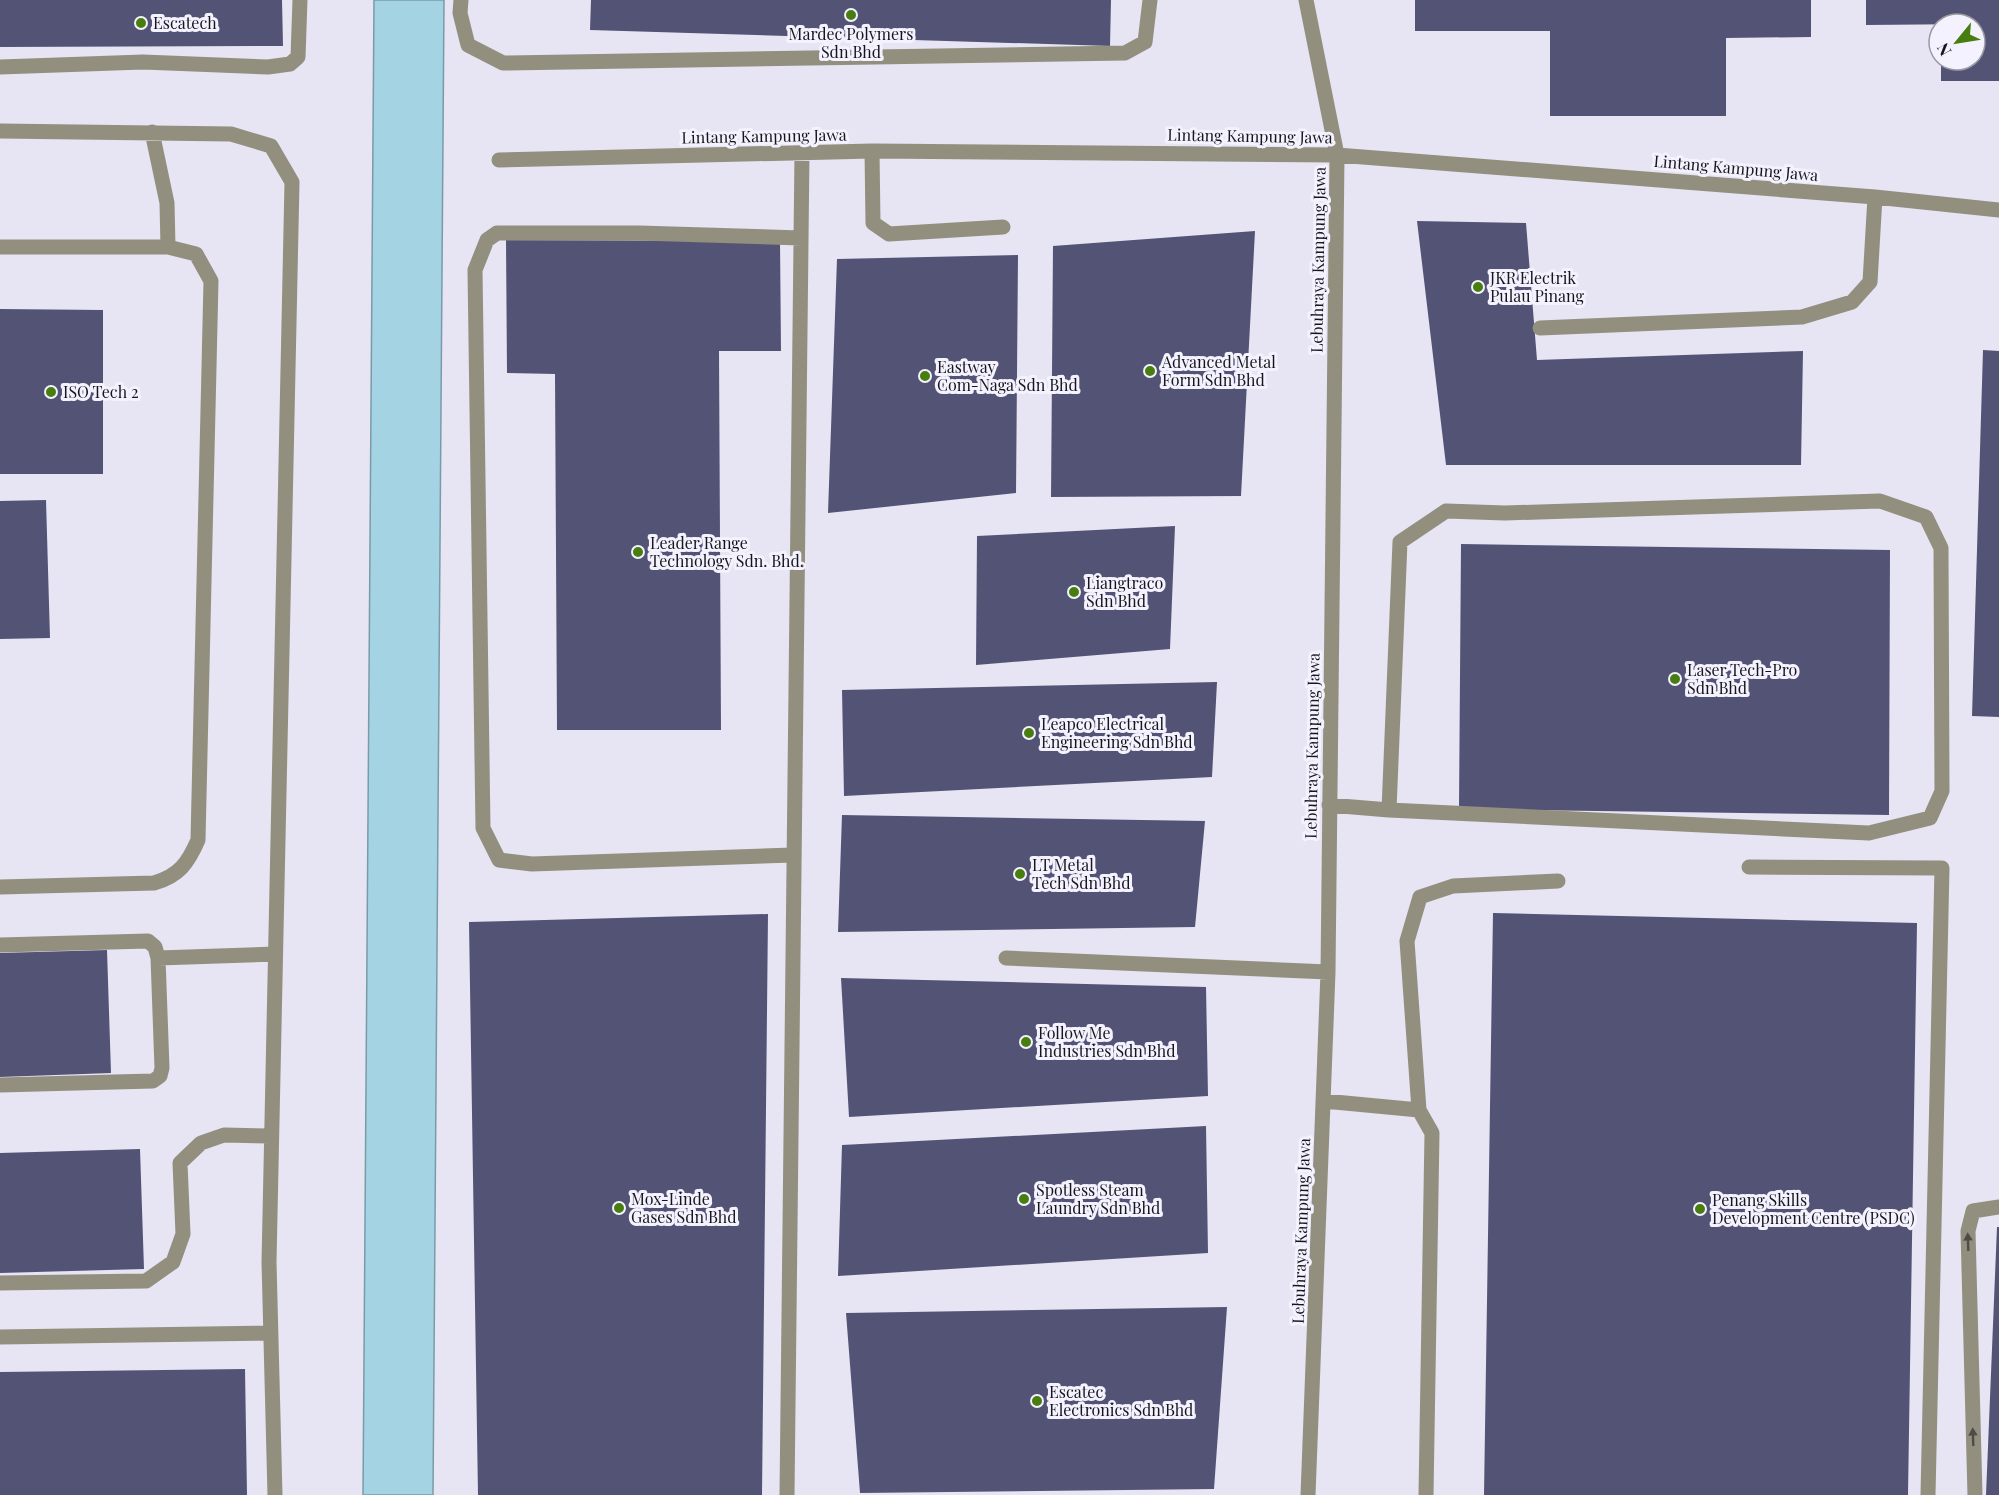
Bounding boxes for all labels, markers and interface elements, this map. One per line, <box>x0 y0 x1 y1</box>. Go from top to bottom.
marker: Mardec Polymers Sdn Bhd <box>844 8 858 22</box>
place label: Escatech <box>153 12 217 33</box>
north arrow <box>1927 12 1987 72</box>
marker: Escatech <box>134 16 148 30</box>
place label: Mardec Polymers Sdn Bhd <box>789 23 913 62</box>
text: N <box>1931 39 1956 60</box>
street label: Lintang Kampung Jawa <box>681 124 847 147</box>
street label: Lintang Kampung Jawa <box>1167 124 1333 147</box>
street label: Lintang Kampung Jawa <box>1653 150 1819 185</box>
street label: Lebuhraya Kampung Jawa <box>1305 167 1330 353</box>
place label: JKR Electrik Pulau Pinang <box>1489 267 1584 306</box>
marker: JKR Electrik Pulau Pinang <box>1471 280 1485 294</box>
place label: Advanced Metal Form Sdn Bhd <box>1161 351 1276 390</box>
place label: Eastway Com-Naga Sdn Bhd <box>937 356 1078 395</box>
marker: Advanced Metal Form Sdn Bhd <box>1143 364 1157 378</box>
marker: Eastway Com-Naga Sdn Bhd <box>918 369 932 383</box>
place label: ISO Tech 2 <box>63 381 139 402</box>
marker: ISO Tech 2 <box>44 385 58 399</box>
place label: Leader Range Technology Sdn. Bhd. <box>650 532 804 571</box>
marker: Leader Range Technology Sdn. Bhd. <box>631 545 645 559</box>
place label: Liangtraco Sdn Bhd <box>1086 572 1163 611</box>
marker: Liangtraco Sdn Bhd <box>1067 585 1081 599</box>
street label: Lebuhraya Kampung Jawa <box>1299 653 1324 839</box>
place label: Laser Tech-Pro Sdn Bhd <box>1687 659 1798 698</box>
marker: Laser Tech-Pro Sdn Bhd <box>1668 672 1682 686</box>
place label: Leapco Electrical Engineering Sdn Bhd <box>1041 713 1193 752</box>
marker: Leapco Electrical Engineering Sdn Bhd <box>1022 726 1036 740</box>
place label: LT Metal Tech Sdn Bhd <box>1032 854 1131 893</box>
marker: LT Metal Tech Sdn Bhd <box>1013 867 1027 881</box>
place label: Follow Me Industries Sdn Bhd <box>1038 1022 1175 1061</box>
marker: Follow Me Industries Sdn Bhd <box>1019 1035 1033 1049</box>
street label: Lebuhraya Kampung Jawa <box>1287 1138 1314 1324</box>
place label: Spotless Steam Laundry Sdn Bhd <box>1036 1179 1160 1218</box>
place label: Mox-Linde Gases Sdn Bhd <box>631 1188 737 1227</box>
place label: Penang Skills Development Centre (PSDC) <box>1712 1189 1915 1228</box>
marker: Spotless Steam Laundry Sdn Bhd <box>1017 1192 1031 1206</box>
marker: Mox-Linde Gases Sdn Bhd <box>612 1201 626 1215</box>
marker: Penang Skills Development Centre (PSDC) <box>1693 1202 1707 1216</box>
one-way arrow <box>1963 1232 1973 1251</box>
place label: Escatec Electronics Sdn Bhd <box>1049 1381 1193 1420</box>
marker: Escatec Electronics Sdn Bhd <box>1030 1394 1044 1408</box>
one-way arrow <box>1969 1427 1978 1446</box>

